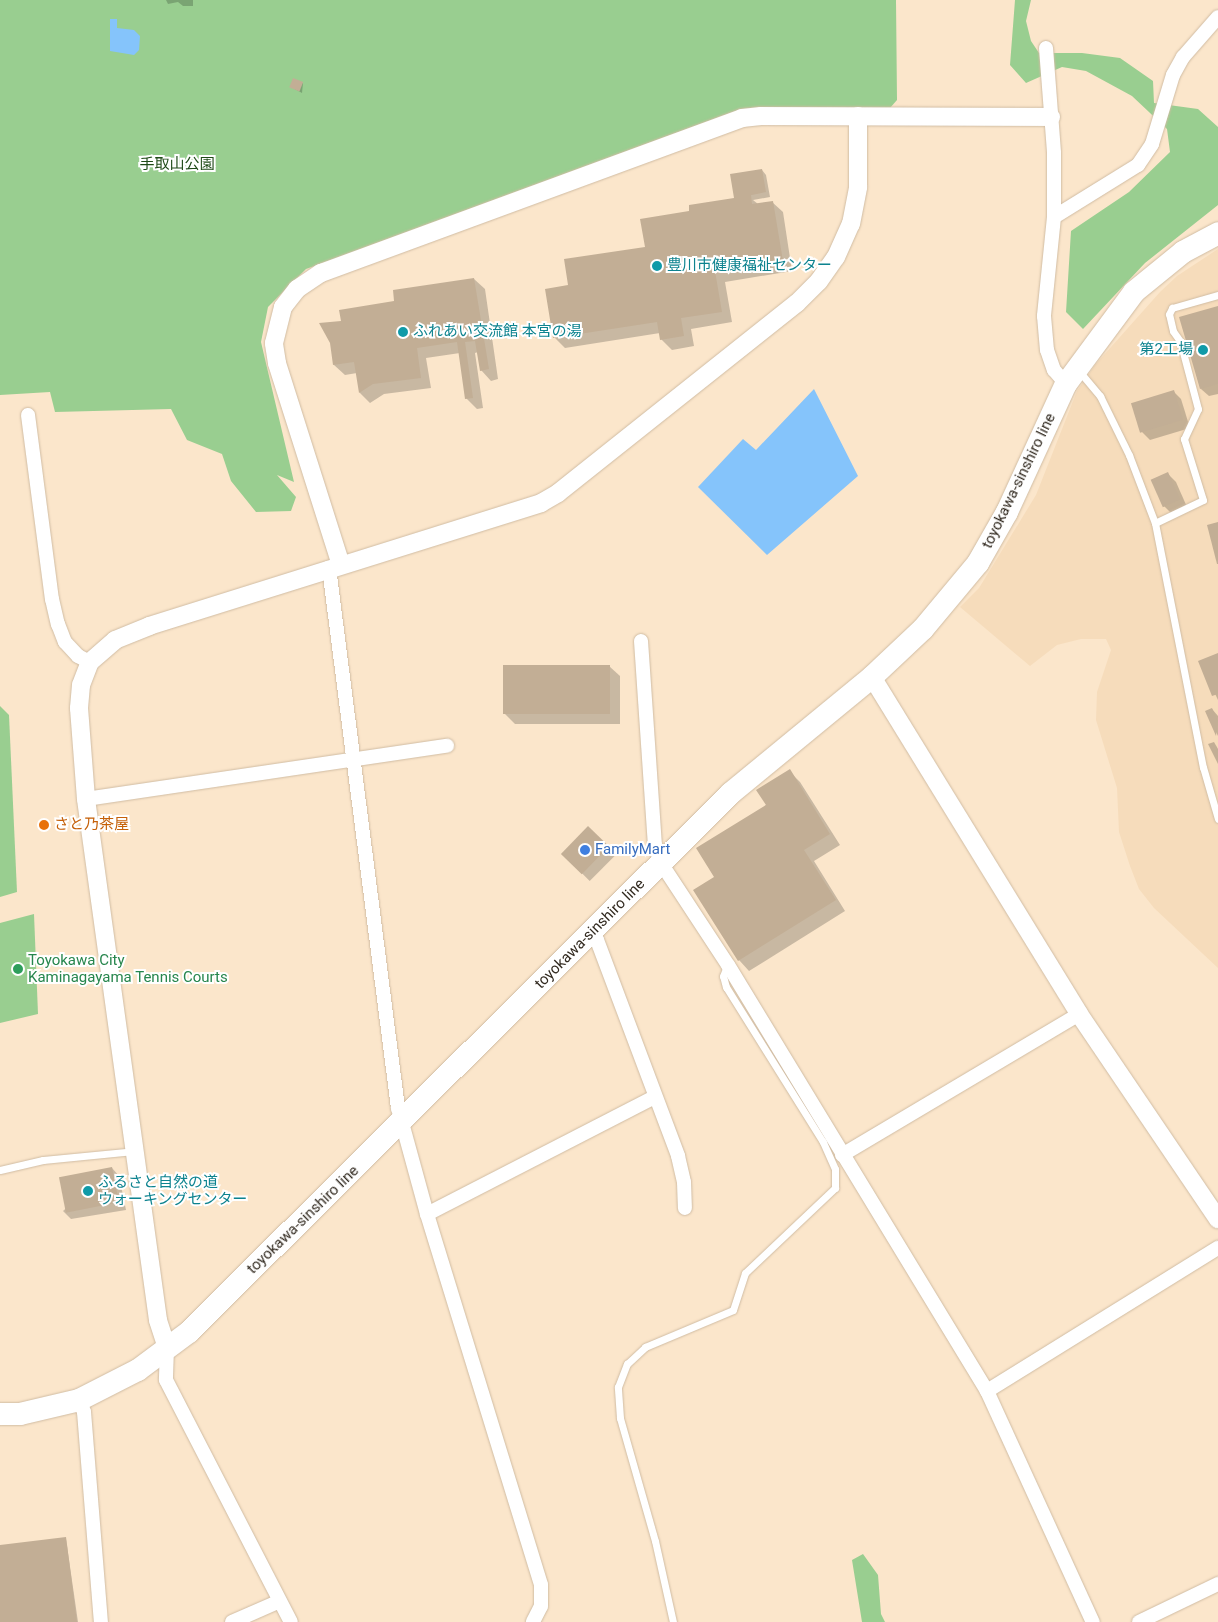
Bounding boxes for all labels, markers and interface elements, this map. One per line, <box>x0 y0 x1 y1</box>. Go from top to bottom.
park label: 手取山公園 <box>140 156 214 174</box>
place label: 豊川市健康福祉センター <box>667 257 832 275</box>
marker: 豊川市健康福祉センター <box>651 260 663 272</box>
place label: ふれあい交流館 本宮の湯 <box>413 323 582 341</box>
marker: ふれあい交流館 本宮の湯 <box>397 326 409 338</box>
place label: 第2工場 <box>1140 341 1193 359</box>
marker: 第2工場 <box>1197 344 1209 356</box>
street label: toyokawa-sinshiro line <box>978 410 1060 552</box>
place label: さと乃茶屋 <box>54 816 129 834</box>
marker: さと乃茶屋 <box>38 819 50 831</box>
place label: FamilyMart <box>595 841 670 859</box>
marker: FamilyMart <box>579 844 591 856</box>
street label: toyokawa-sinshiro line <box>531 875 649 993</box>
place label: Toyokawa City Kaminagayama Tennis Courts <box>28 951 228 986</box>
marker: Toyokawa City Kaminagayama Tennis Courts <box>12 963 24 975</box>
street label: toyokawa-sinshiro line <box>243 1162 363 1278</box>
place label: ふるさと自然の道 ウォーキングセンター <box>98 1173 248 1208</box>
marker: ふるさと自然の道 ウォーキングセンター <box>82 1185 94 1197</box>

